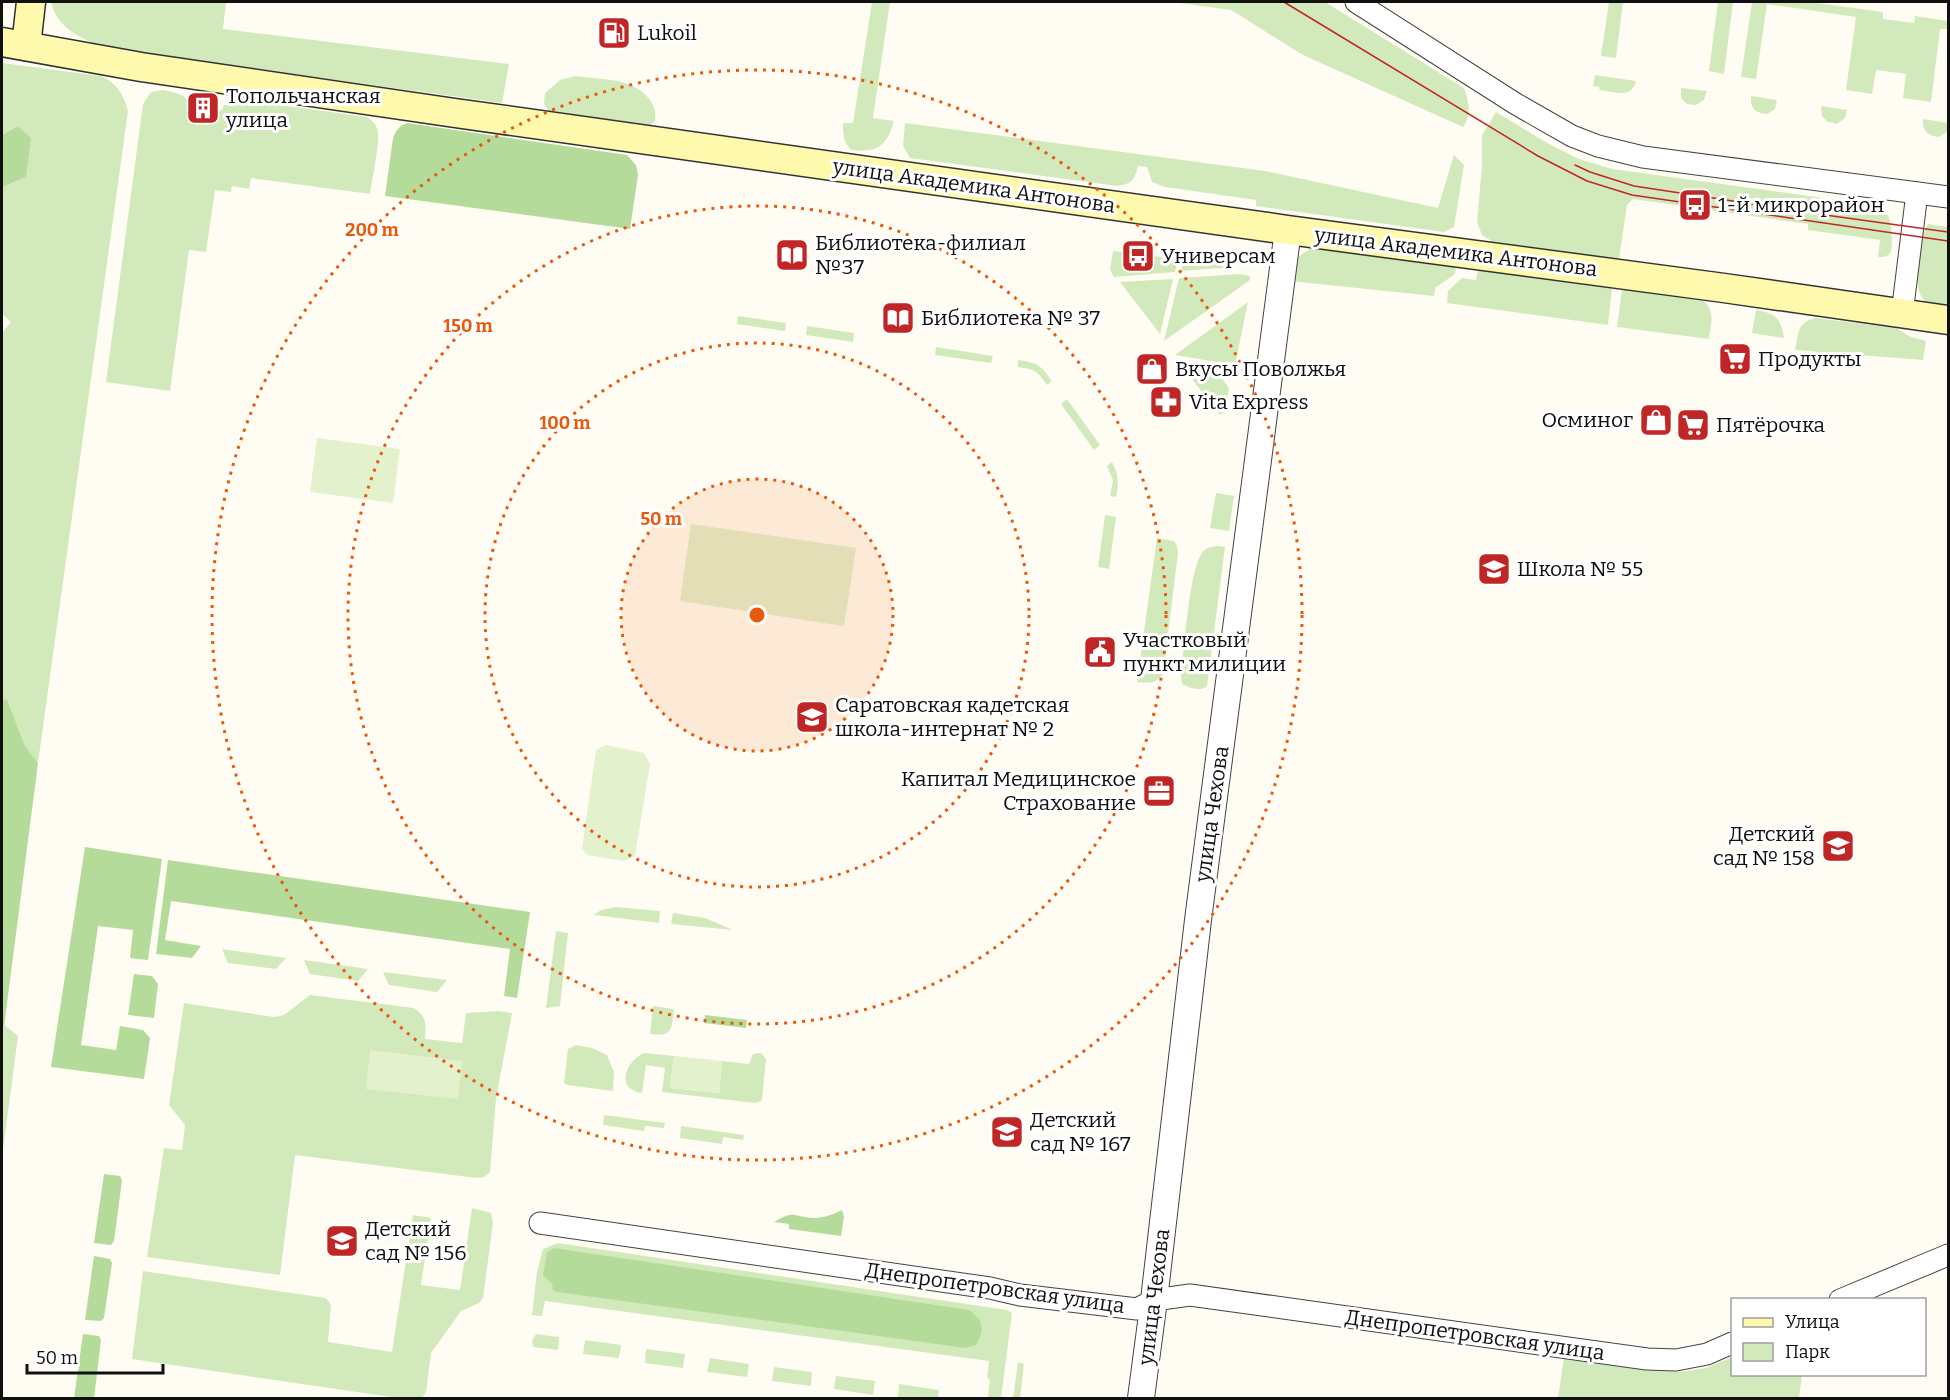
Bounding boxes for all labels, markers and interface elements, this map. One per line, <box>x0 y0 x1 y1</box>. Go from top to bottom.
fuel station icon: Lukoil <box>596 15 632 51</box>
place label: Lukoil <box>637 20 697 46</box>
place label: Топольчанская улица <box>225 83 381 133</box>
building icon: Топольчанская улица <box>185 90 221 126</box>
street label: улица Академика Антонова <box>830 153 1117 219</box>
bus stop icon: 1-й микрорайон <box>1677 187 1713 223</box>
place label: 1-й микрорайон <box>1718 192 1884 218</box>
text: 200 m <box>345 219 399 241</box>
street label: улица Академика Антонова <box>1312 222 1599 282</box>
place label: Библиотека-филиал №37 <box>815 230 1026 280</box>
library icon: Библиотека-филиал №37 <box>774 237 810 273</box>
bus stop icon: Универсам <box>1120 238 1156 274</box>
place label: Универсам <box>1161 243 1276 269</box>
library icon: Библиотека № 37 <box>880 300 916 336</box>
place label: Библиотека № 37 <box>921 305 1101 331</box>
text: 150 m <box>443 315 493 337</box>
supermarket icon: Продукты <box>1717 341 1753 377</box>
place label: Продукты <box>1758 346 1862 372</box>
shop icon: Вкусы Поволжья <box>1134 351 1170 387</box>
place label: Вкусы Поволжья <box>1175 356 1346 382</box>
pharmacy icon: Vita Express <box>1148 384 1184 420</box>
place label: Vita Express <box>1189 389 1309 415</box>
shop icon: Осминог <box>1638 402 1674 438</box>
place label: Осминог <box>1541 407 1633 433</box>
supermarket icon: Пятёрочка <box>1675 407 1711 443</box>
text: 100 m <box>539 412 591 434</box>
place label: Пятёрочка <box>1716 412 1826 438</box>
text: 50 m <box>640 508 682 530</box>
school or university icon: Школа № 55 <box>1476 551 1512 587</box>
place label: Школа № 55 <box>1517 556 1643 582</box>
centre of rings <box>747 605 767 625</box>
place label: Участковый пункт милиции <box>1123 627 1286 677</box>
public building icon: Участковый пункт милиции <box>1082 634 1118 670</box>
place label: Саратовская кадетская школа-интернат № 2 <box>835 692 1069 742</box>
school or university icon: Саратовская кадетская школа-интернат № 2 <box>794 699 830 735</box>
street label: улица Чехова <box>1189 744 1235 885</box>
place label: Капитал Медицинское Страхование <box>901 766 1136 816</box>
office icon: Капитал Медицинское Страхование <box>1141 773 1177 809</box>
place label: Детский сад № 158 <box>1713 821 1815 871</box>
school or university icon: Детский сад № 158 <box>1820 828 1856 864</box>
place label: Детский сад № 167 <box>1030 1107 1131 1157</box>
school or university icon: Детский сад № 167 <box>989 1114 1025 1150</box>
place label: Детский сад № 156 <box>365 1216 467 1266</box>
school or university icon: Детский сад № 156 <box>324 1223 360 1259</box>
street label: улица Чехова <box>1133 1227 1175 1368</box>
street label: Днепропетровская улица <box>864 1257 1127 1319</box>
legend <box>1731 1298 1926 1376</box>
street label: Днепропетровская улица <box>1344 1304 1607 1366</box>
text: Улица <box>1785 1311 1840 1333</box>
scale bar <box>27 1337 164 1375</box>
text: Парк <box>1785 1341 1830 1363</box>
text: 50 m <box>36 1347 78 1369</box>

